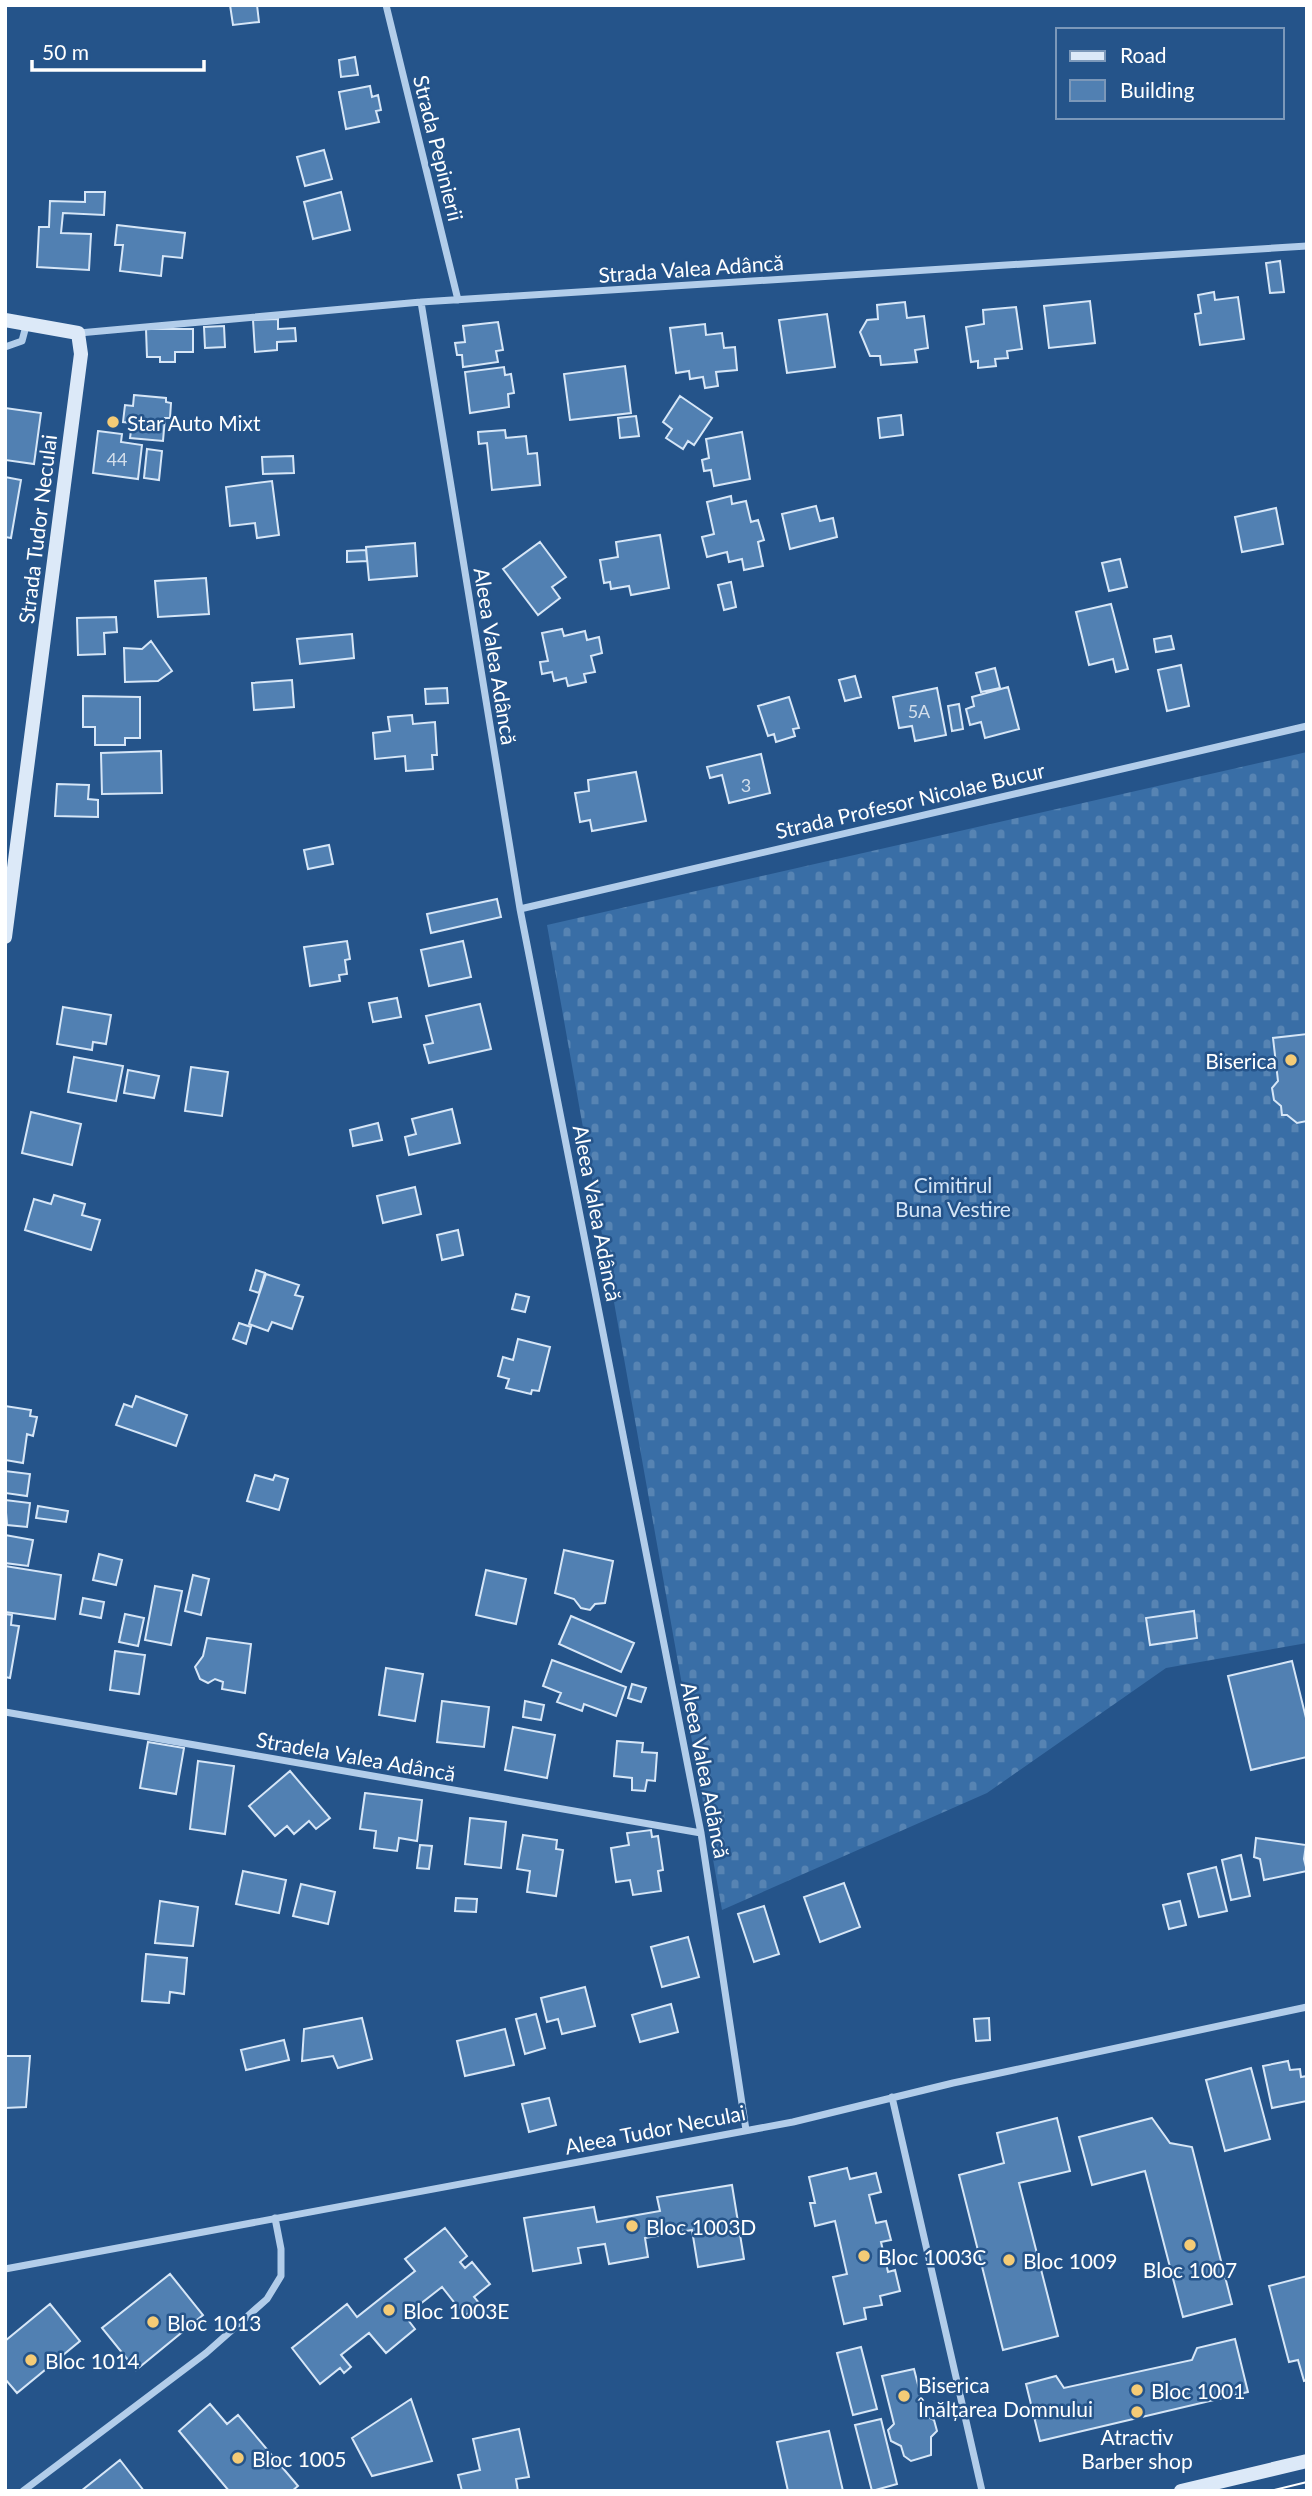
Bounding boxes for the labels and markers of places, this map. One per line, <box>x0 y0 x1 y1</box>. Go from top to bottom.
place label: Star Auto Mixt <box>127 410 261 435</box>
marker: Star Auto Mixt <box>105 414 121 430</box>
place label: Biserica <box>1205 1048 1277 1073</box>
marker: Biserica <box>1283 1052 1299 1068</box>
place label: Bloc 1003D <box>646 2214 756 2239</box>
marker: Bloc 1003D <box>624 2218 640 2234</box>
marker: Bloc 1007 <box>1182 2237 1198 2253</box>
place label: Bloc 1003C <box>878 2244 986 2269</box>
marker: Bloc 1003C <box>856 2248 872 2264</box>
place label: Bloc 1009 <box>1023 2248 1117 2273</box>
marker: Bloc 1009 <box>1001 2252 1017 2268</box>
place label: Bloc 1007 <box>1143 2257 1237 2282</box>
place label: Bloc 1003E <box>403 2298 509 2323</box>
marker: Bloc 1003E <box>381 2302 397 2318</box>
place label: Bloc 1013 <box>167 2310 261 2335</box>
marker: Bloc 1013 <box>145 2314 161 2330</box>
place label: Bloc 1014 <box>45 2348 139 2373</box>
marker: Bloc 1014 <box>23 2352 39 2368</box>
place label: Biserica Înălțarea Domnului <box>917 2372 1093 2421</box>
place label: Bloc 1001 <box>1151 2378 1245 2403</box>
marker: Bloc 1001 <box>1129 2382 1145 2398</box>
marker: Biserica Înălțarea Domnului <box>896 2388 912 2404</box>
marker: Atractiv Barber shop <box>1129 2404 1145 2420</box>
place label: Atractiv Barber shop <box>1081 2424 1193 2473</box>
place label: Bloc 1005 <box>252 2446 346 2471</box>
marker: Bloc 1005 <box>230 2450 246 2466</box>

